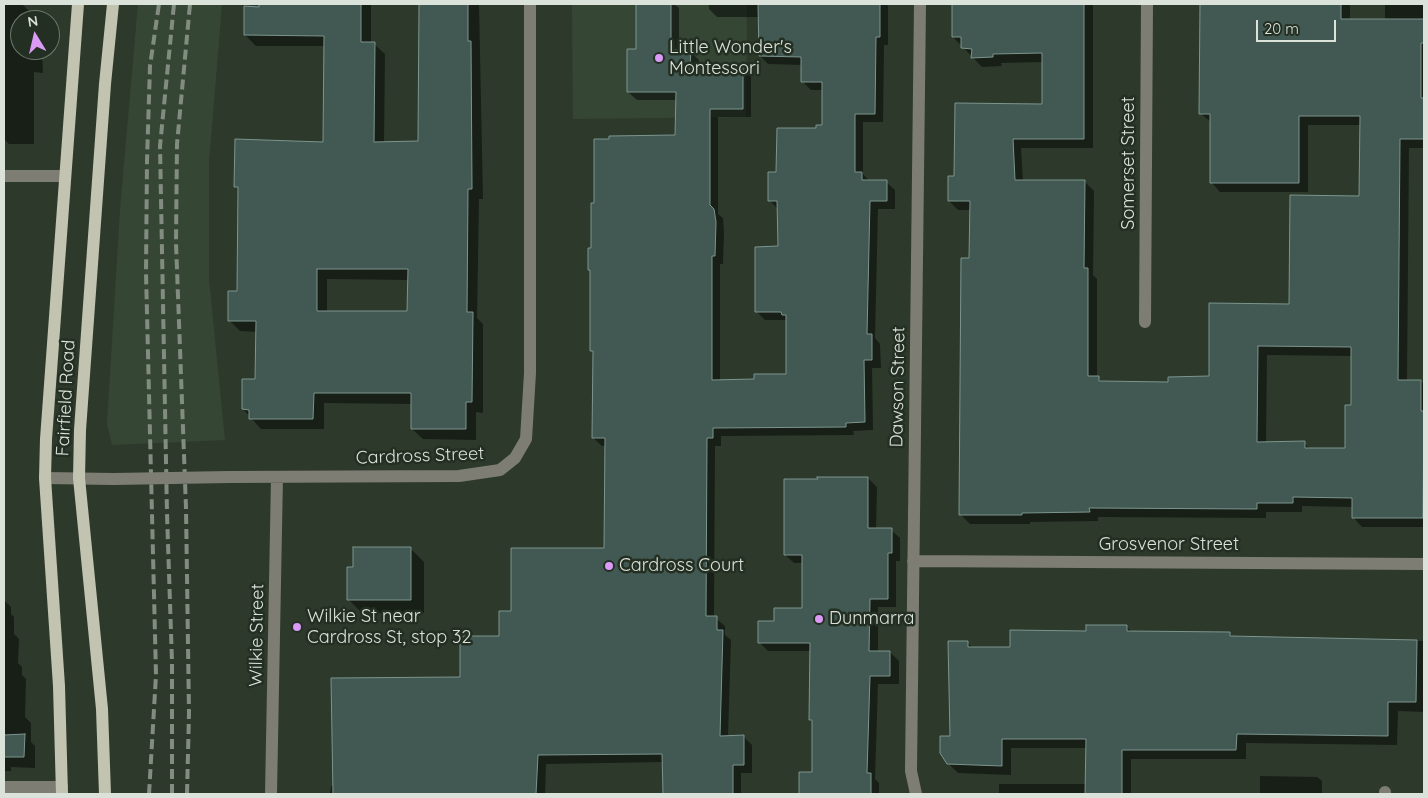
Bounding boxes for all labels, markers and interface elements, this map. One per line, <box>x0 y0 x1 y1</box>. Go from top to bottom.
north arrow <box>10 10 60 60</box>
scale bar <box>1258 10 1338 42</box>
text: N <box>26 11 39 31</box>
text: 20 m <box>1264 19 1299 38</box>
place label: Little Wonder's Montessori <box>669 37 792 80</box>
marker: Little Wonder's Montessori <box>653 52 665 64</box>
street label: Somerset Street <box>1118 96 1140 230</box>
street label: Dawson Street <box>886 326 910 448</box>
street label: Fairfield Road <box>52 339 80 457</box>
street label: Cardross Street <box>355 443 485 469</box>
street label: Grosvenor Street <box>1099 534 1239 556</box>
place label: Cardross Court <box>619 555 744 577</box>
marker: Cardross Court <box>603 560 615 572</box>
street label: Wilkie Street <box>245 583 269 687</box>
place label: Wilkie St near Cardross St, stop 32 <box>307 606 471 649</box>
place label: Dunmarra <box>829 608 914 630</box>
marker: Dunmarra <box>813 613 825 625</box>
marker: Wilkie St near Cardross St, stop 32 <box>291 621 303 633</box>

